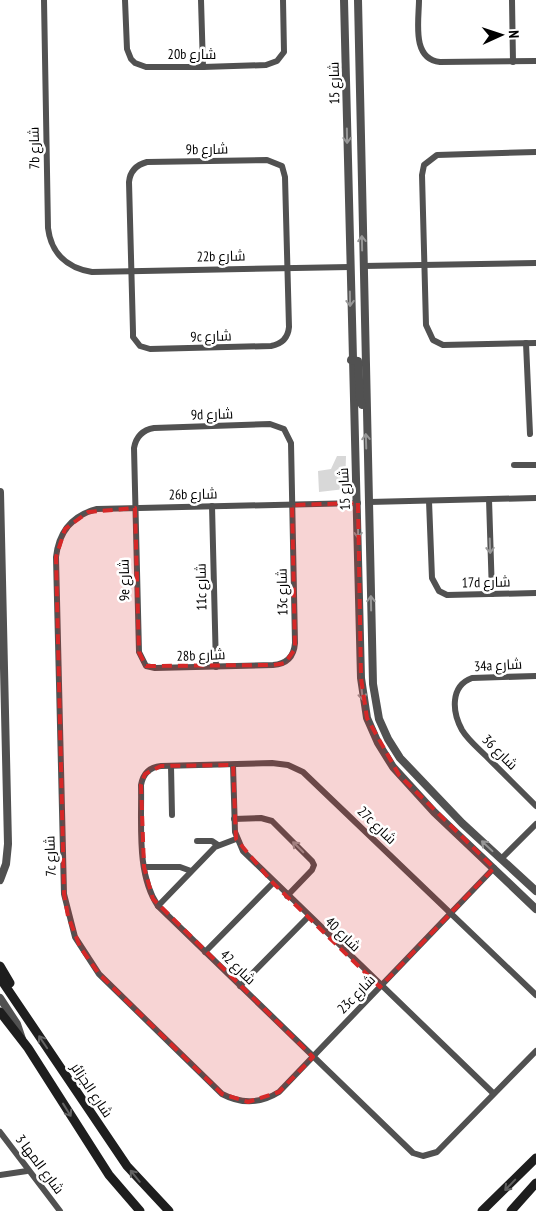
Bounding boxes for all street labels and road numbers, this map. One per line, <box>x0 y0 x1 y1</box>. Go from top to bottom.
street label: 20b شارع <box>168 45 216 63</box>
street label: شارع 15 <box>325 61 343 105</box>
street label: 7b شارع <box>25 127 43 169</box>
street label: 9b شارع <box>186 140 228 158</box>
street label: 22b شارع <box>196 247 246 265</box>
street label: 9c شارع <box>190 326 232 346</box>
street label: 9d شارع <box>190 404 234 424</box>
street label: شارع 15 <box>334 467 354 511</box>
street label: 26b شارع <box>168 485 218 503</box>
street label: 9e شارع <box>115 559 133 601</box>
street label: 11c شارع <box>192 563 210 611</box>
street label: 13c شارع <box>273 568 291 616</box>
street label: 17d شارع <box>461 573 511 591</box>
street label: 28b شارع <box>176 645 226 665</box>
street label: 34a شارع <box>473 655 523 675</box>
street label: شارع 36 <box>479 731 521 773</box>
street label: 27c شارع <box>354 802 400 848</box>
street label: 7c شارع <box>40 835 60 877</box>
street label: شارع 40 <box>321 913 365 955</box>
street label: شارع 42 <box>216 946 260 988</box>
street label: 23c شارع <box>333 971 379 1017</box>
street label: شارع الجزائر <box>67 1058 117 1121</box>
street label: شارع المها 3 <box>12 1131 68 1197</box>

